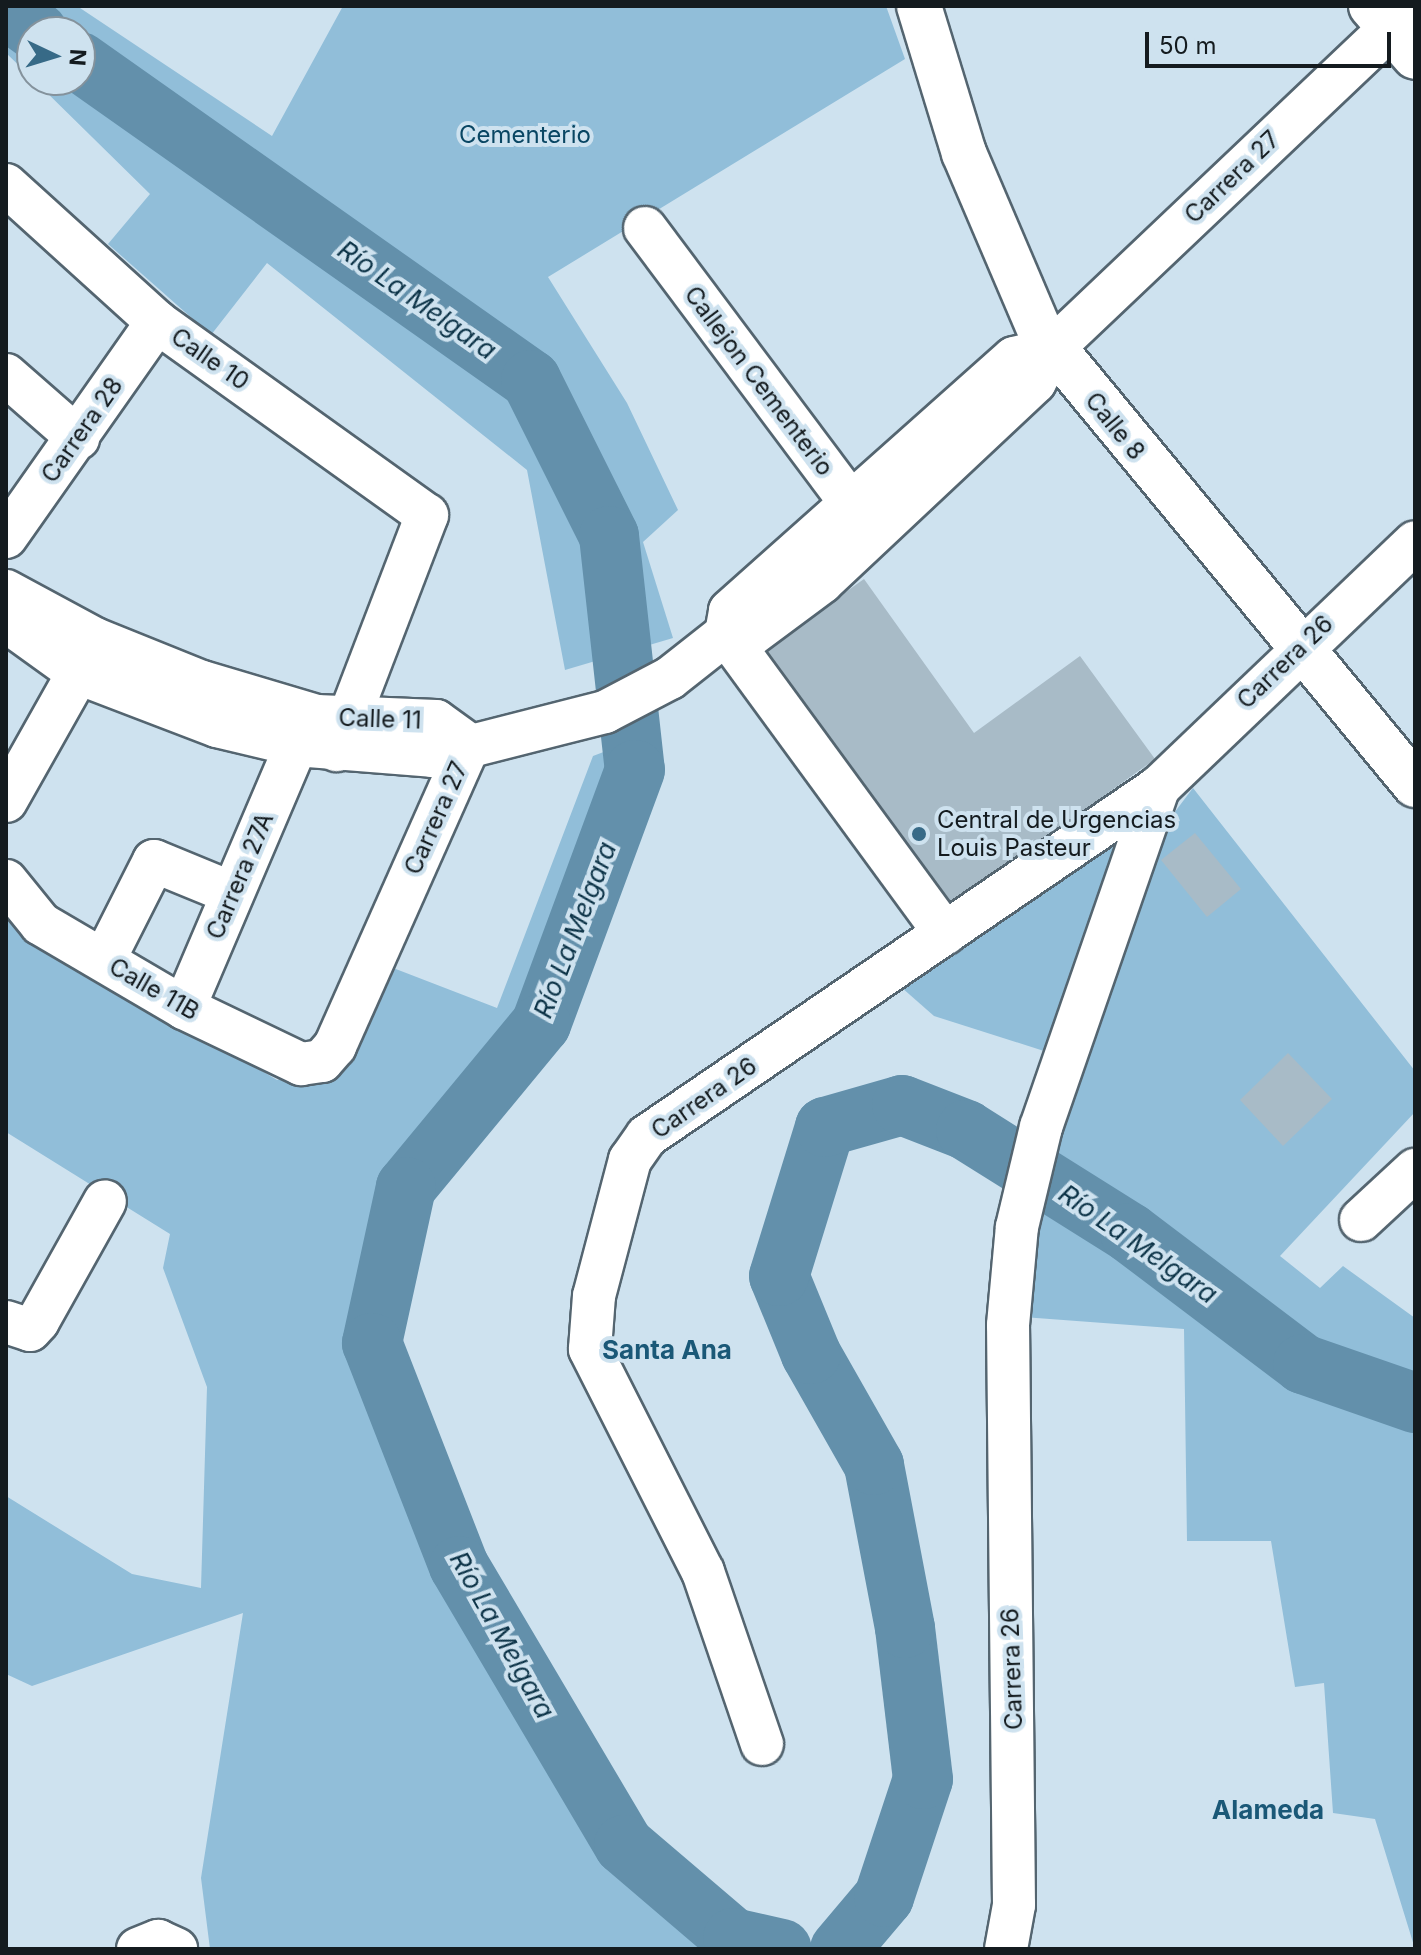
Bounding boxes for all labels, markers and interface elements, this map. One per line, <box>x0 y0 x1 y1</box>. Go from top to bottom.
north arrow <box>16 16 96 96</box>
scale bar <box>1149 16 1395 66</box>
text: 50 m <box>1159 31 1217 60</box>
text: N <box>64 48 92 67</box>
park label: Cementerio <box>459 121 591 149</box>
street label: Carrera 27 <box>1179 125 1285 229</box>
water label: Río La Melgara <box>332 234 502 366</box>
street label: Callejon Cementerio <box>678 281 840 481</box>
street label: Calle 10 <box>166 322 254 396</box>
street label: Carrera 28 <box>35 372 129 488</box>
street label: Calle 8 <box>1079 387 1151 465</box>
street label: Carrera 26 <box>1231 609 1339 715</box>
street label: Calle 11 <box>338 703 422 735</box>
street label: Carrera 27 <box>398 757 474 879</box>
place label: Central de Urgencias Louis Pasteur <box>937 806 1176 862</box>
street label: Carrera 27A <box>200 808 280 944</box>
marker: Central de Urgencias Louis Pasteur <box>908 823 930 845</box>
water label: Río La Melgara <box>527 838 623 1022</box>
street label: Calle 11B <box>104 952 204 1026</box>
street label: Carrera 26 <box>646 1051 762 1145</box>
water label: Río La Melgara <box>1053 1178 1223 1310</box>
district label: Santa Ana <box>602 1334 732 1366</box>
water label: Río La Melgara <box>443 1546 561 1724</box>
street label: Carrera 26 <box>995 1608 1029 1730</box>
district label: Alameda <box>1212 1794 1324 1826</box>

